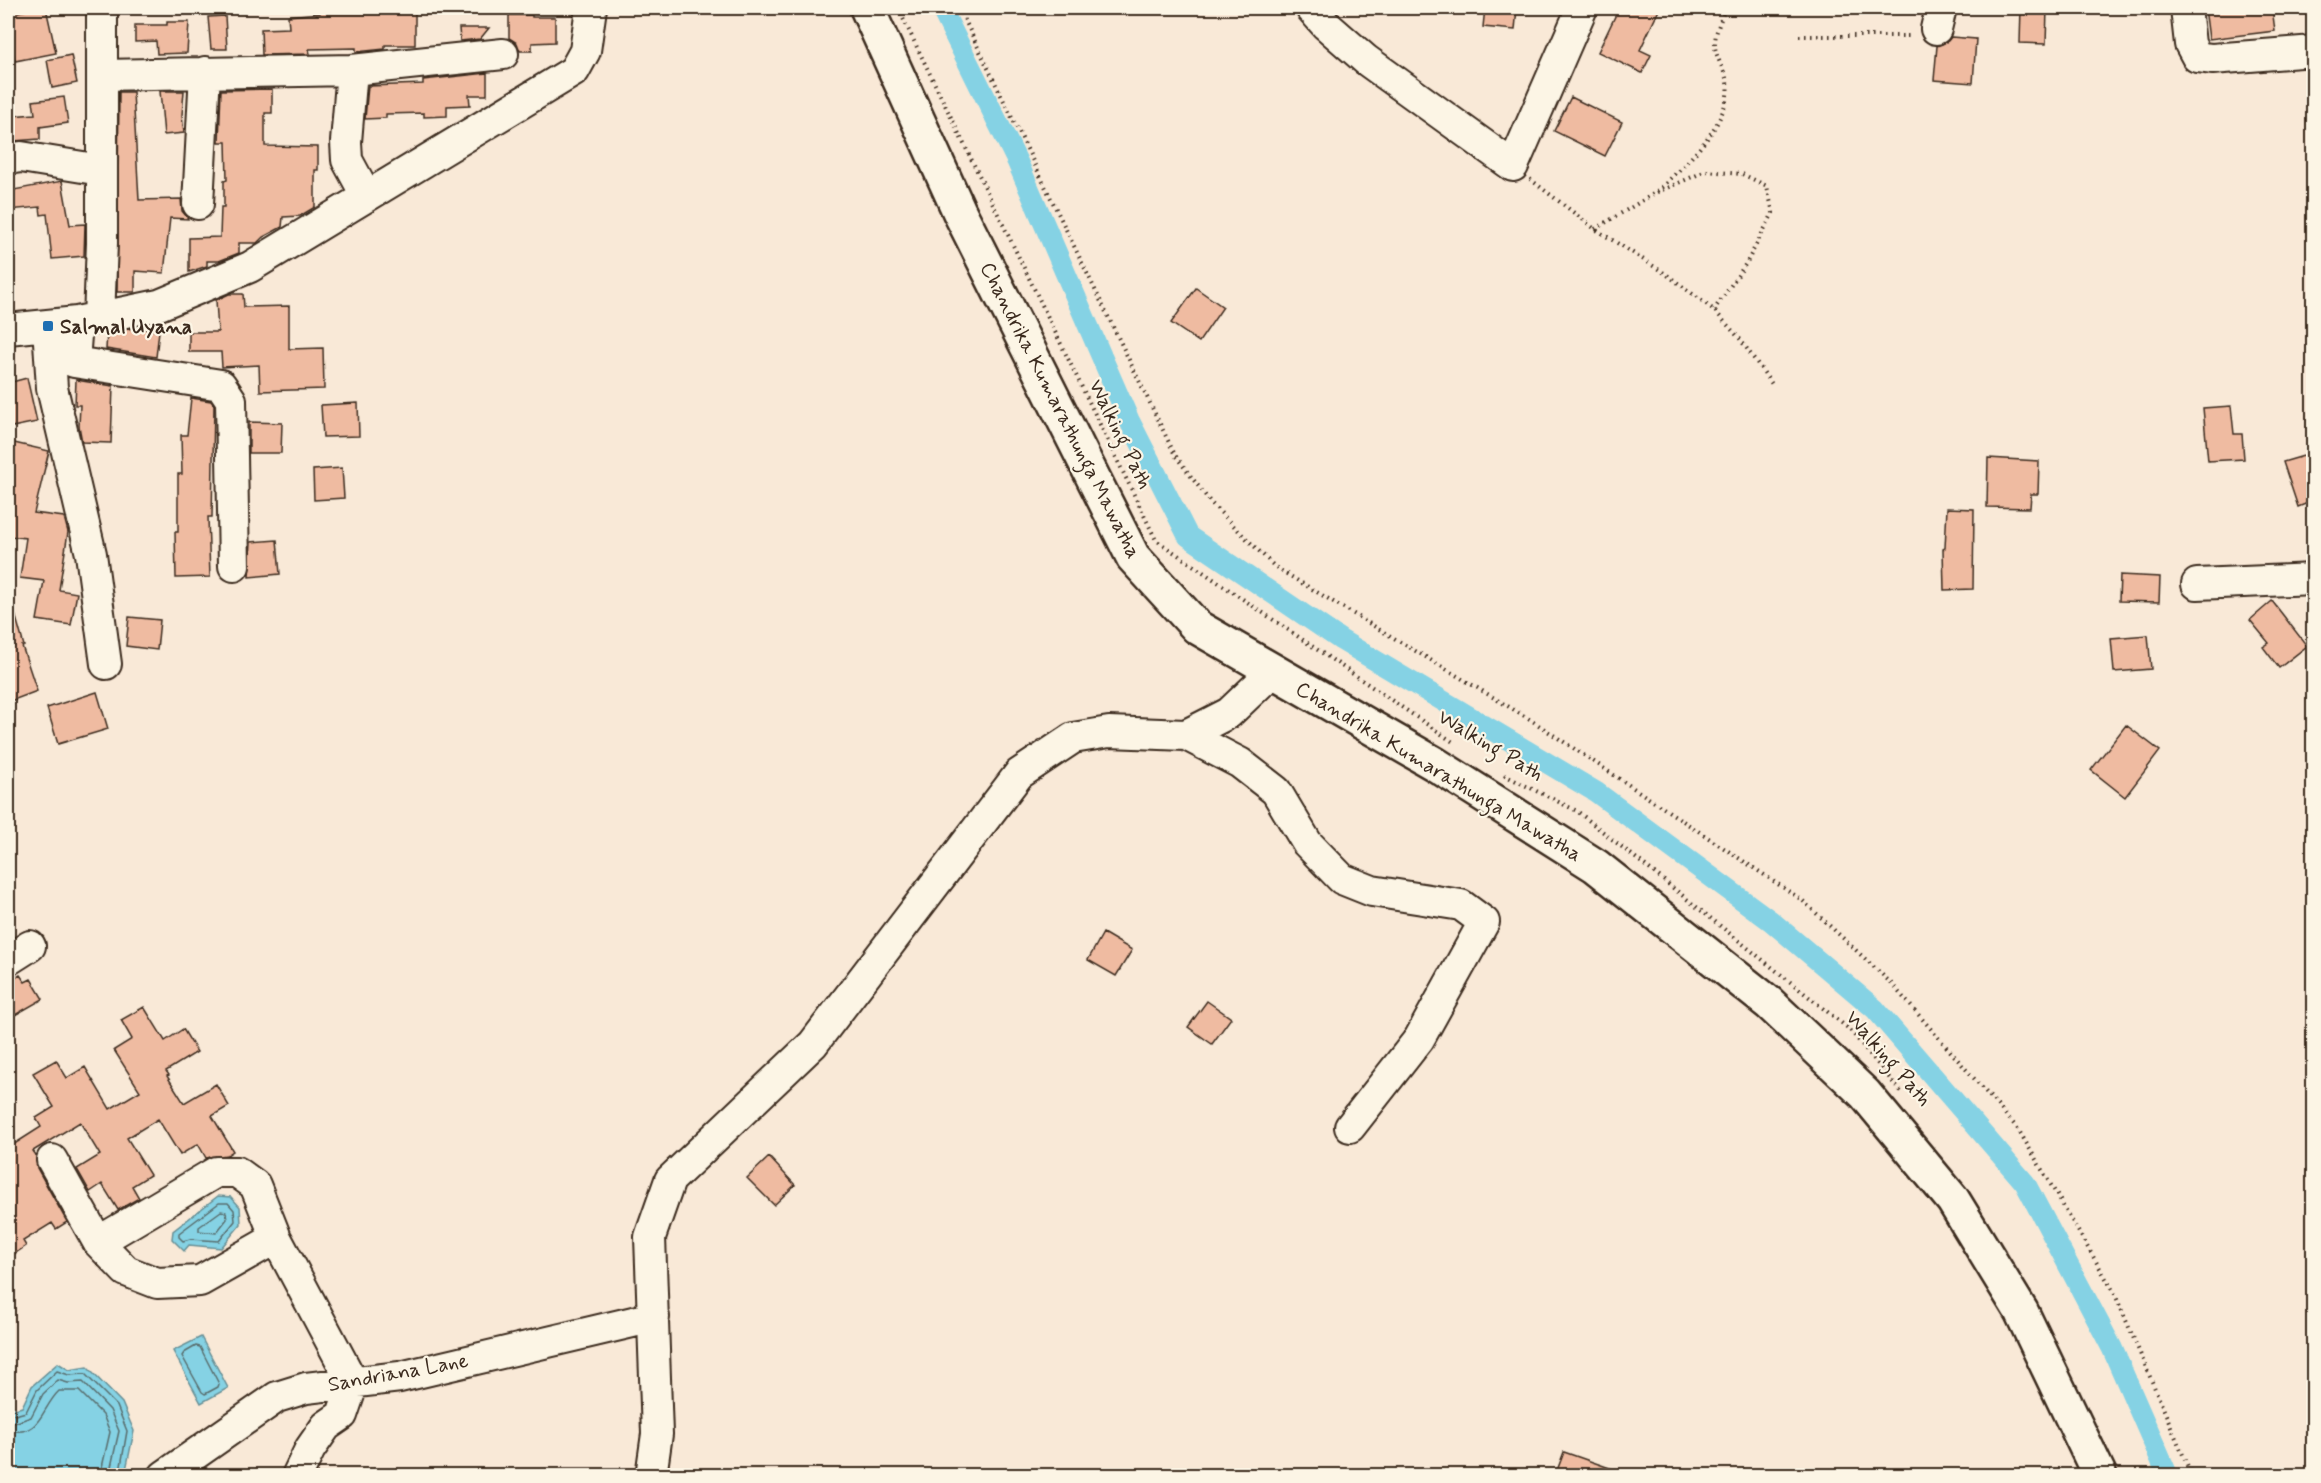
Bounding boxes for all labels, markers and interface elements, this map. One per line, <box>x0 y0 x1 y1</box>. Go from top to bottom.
street label: Chandrika Kumarathunga Mawatha <box>971 257 1147 564</box>
place label: Salmal Uyana <box>60 313 192 341</box>
marker: Salmal Uyana <box>41 319 55 333</box>
street label: Walking Path <box>1080 375 1159 495</box>
street label: Chandrika Kumarathunga Mawatha <box>1289 675 1587 870</box>
street label: Walking Path <box>1431 703 1549 790</box>
street label: Walking Path <box>1837 1005 1938 1114</box>
street label: Sandriana Lane <box>326 1347 471 1399</box>

